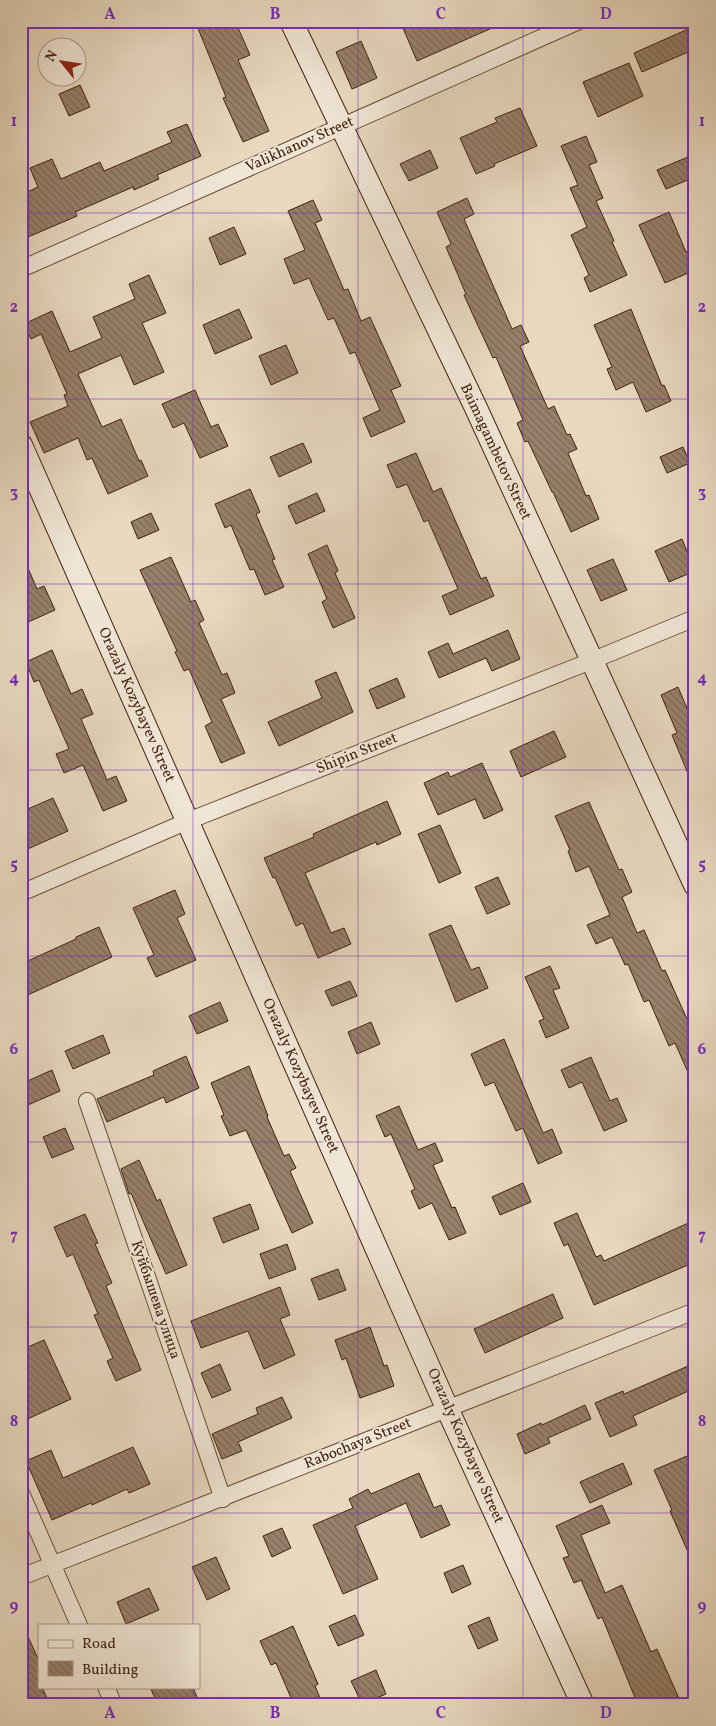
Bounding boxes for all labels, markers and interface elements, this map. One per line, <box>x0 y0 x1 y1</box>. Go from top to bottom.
text: A <box>104 4 116 26</box>
text: B <box>270 4 281 26</box>
text: C <box>436 4 446 26</box>
text: D <box>600 4 612 26</box>
north arrow <box>38 38 88 88</box>
text: N <box>41 47 63 65</box>
text: 1 <box>11 111 17 133</box>
text: 1 <box>699 111 705 133</box>
street label: Valikhanov Street <box>242 112 358 178</box>
text: 2 <box>10 297 18 319</box>
text: 2 <box>698 297 706 319</box>
street label: Baimagambetov Street <box>454 380 536 524</box>
text: 3 <box>10 482 18 504</box>
text: 3 <box>698 482 706 504</box>
street label: Orazaly Kozybayev Street <box>92 624 180 786</box>
text: 4 <box>9 668 19 690</box>
text: 4 <box>697 668 707 690</box>
street label: Shipin Street <box>313 728 401 780</box>
text: 5 <box>10 854 18 876</box>
text: 5 <box>698 854 706 876</box>
street label: Orazaly Kozybayev Street <box>256 995 344 1157</box>
text: 6 <box>10 1039 19 1061</box>
text: 6 <box>698 1039 707 1061</box>
text: 7 <box>10 1225 18 1247</box>
text: 7 <box>698 1225 706 1247</box>
street label: Куйбышева улица <box>125 1238 185 1362</box>
street label: Orazaly Kozybayev Street <box>421 1365 509 1527</box>
text: 8 <box>10 1411 18 1433</box>
text: 8 <box>698 1411 706 1433</box>
street label: Rabochaya Street <box>301 1413 415 1475</box>
text: 9 <box>10 1596 19 1618</box>
text: 9 <box>698 1596 707 1618</box>
legend <box>38 1624 200 1688</box>
text: Road <box>82 1634 116 1655</box>
text: Building <box>82 1660 139 1681</box>
text: A <box>104 1703 116 1725</box>
text: B <box>270 1703 281 1725</box>
text: C <box>436 1703 446 1725</box>
text: D <box>600 1703 612 1725</box>

